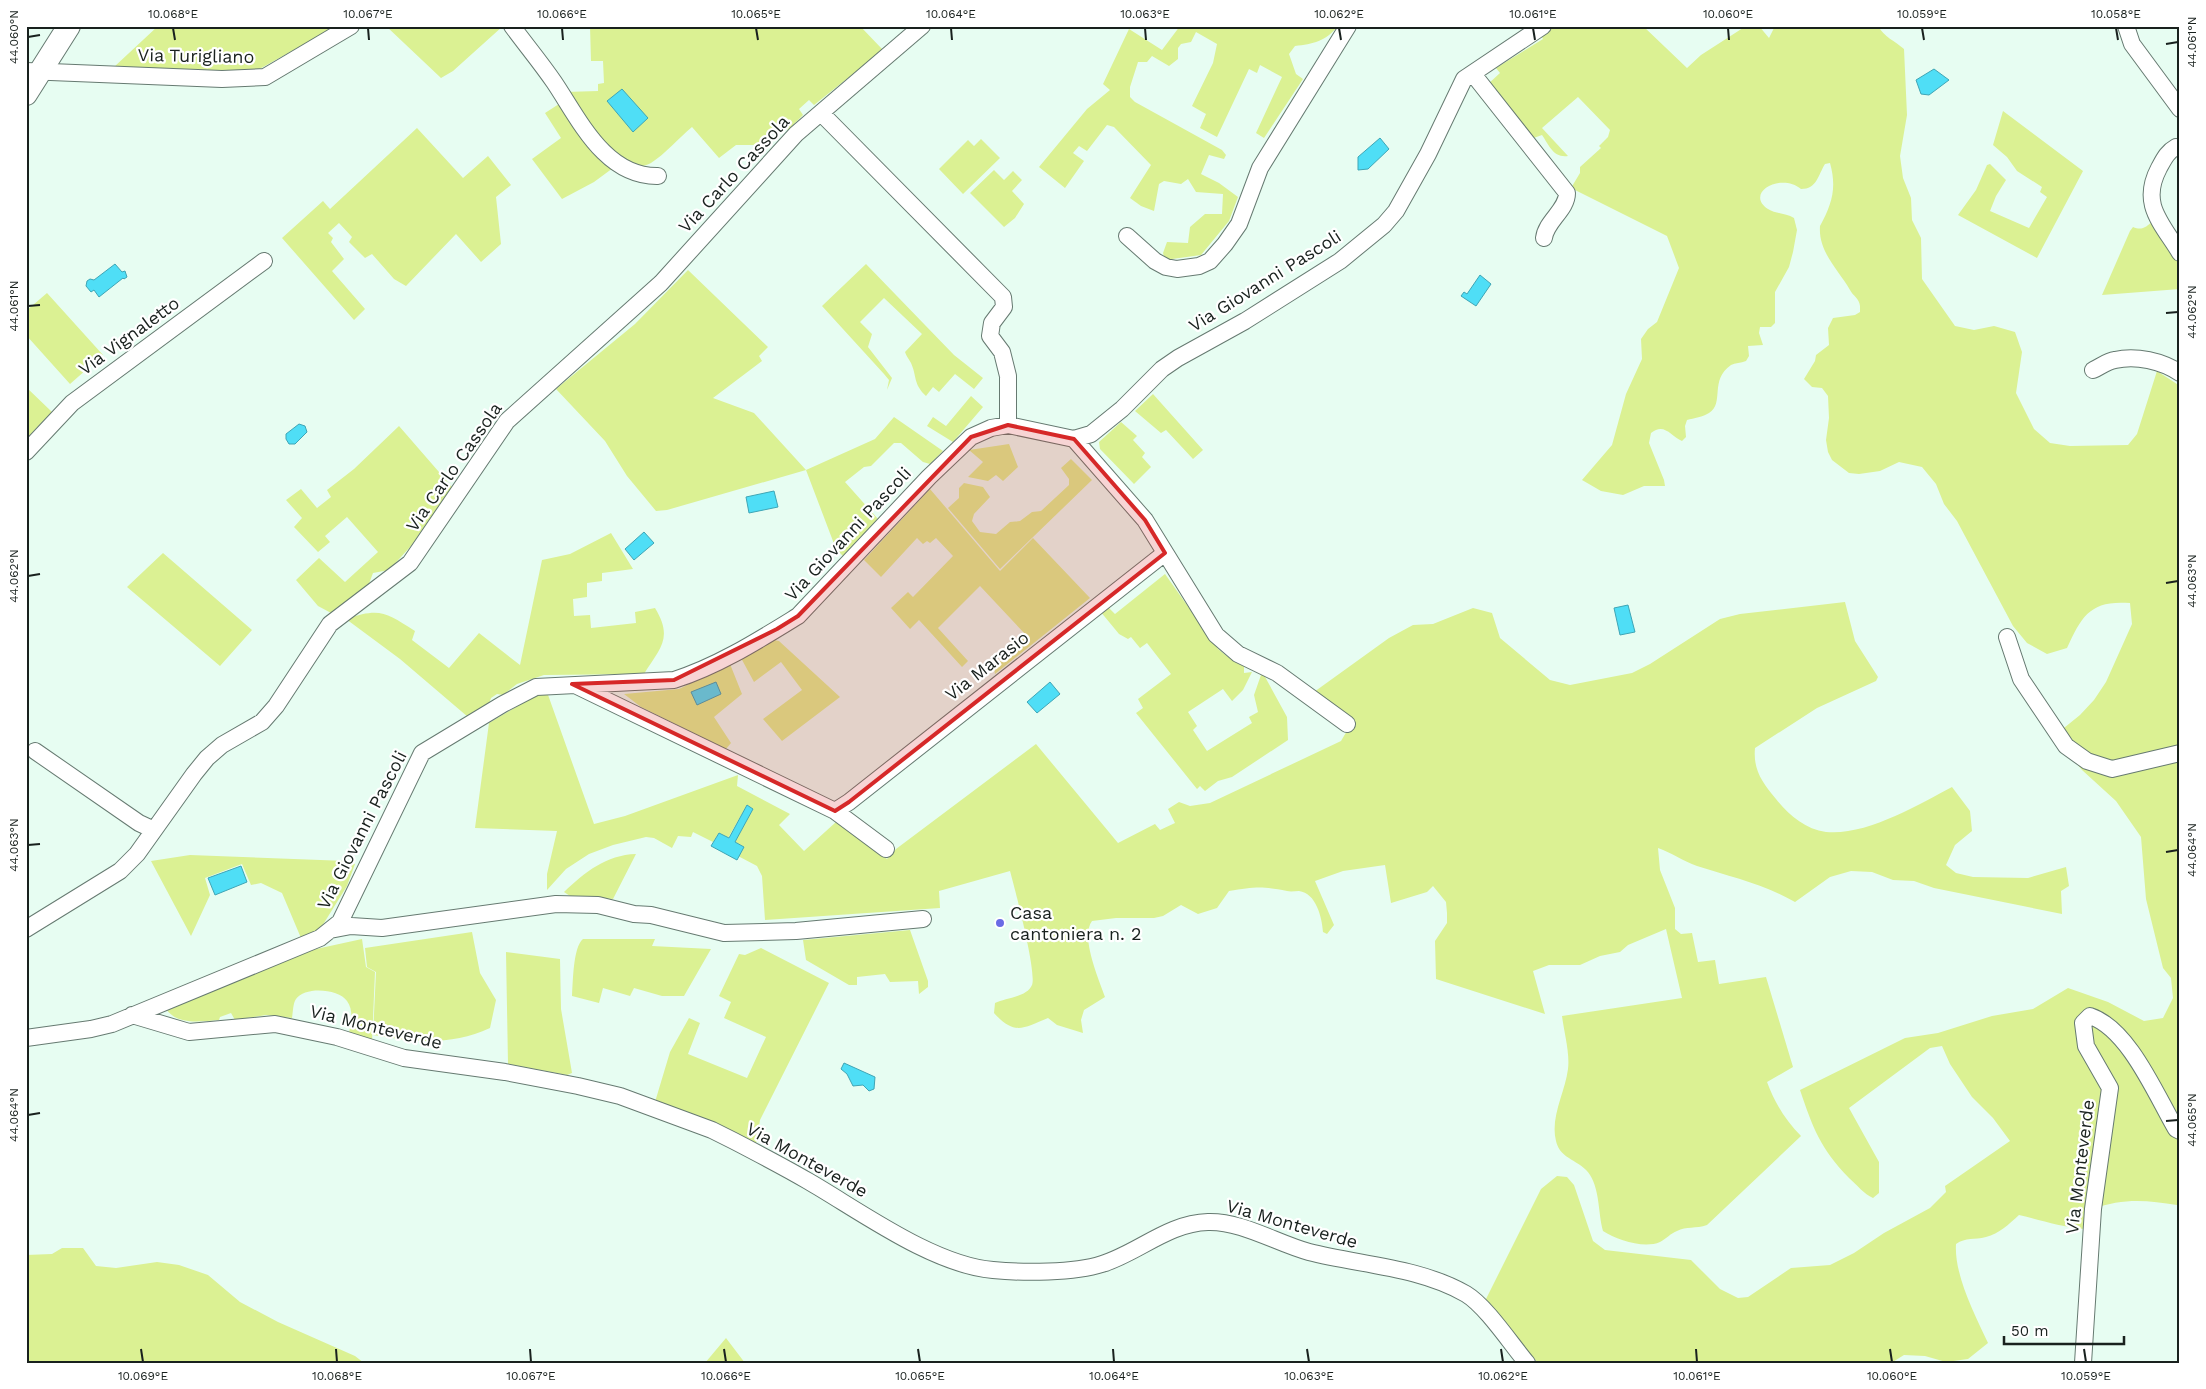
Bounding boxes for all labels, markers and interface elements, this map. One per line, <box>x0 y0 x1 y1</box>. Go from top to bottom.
text: 10.068°E <box>148 7 198 21</box>
text: 10.067°E <box>343 7 393 21</box>
text: 10.066°E <box>537 7 587 21</box>
text: 10.065°E <box>731 7 781 21</box>
text: 10.064°E <box>926 7 976 21</box>
text: 10.063°E <box>1120 7 1170 21</box>
text: 10.062°E <box>1314 7 1364 21</box>
text: 10.061°E <box>1509 7 1557 21</box>
text: 10.060°E <box>1703 7 1753 21</box>
text: 10.059°E <box>1897 7 1947 21</box>
text: 10.058°E <box>2091 7 2141 21</box>
text: 44.060°N <box>7 10 21 64</box>
text: 44.061°N <box>2185 16 2199 68</box>
street label: Via Turigliano <box>137 44 255 67</box>
street label: Via Carlo Cassola <box>674 111 793 237</box>
street label: Via Giovanni Pascoli <box>1185 225 1345 336</box>
text: 44.061°N <box>7 280 21 332</box>
text: 44.062°N <box>2185 285 2199 339</box>
street label: Via Vignaletto <box>74 292 183 379</box>
street label: Via Carlo Cassola <box>401 398 506 535</box>
street label: Via Giovanni Pascoli <box>780 462 915 605</box>
text: 44.062°N <box>7 549 21 603</box>
text: 44.063°N <box>2185 554 2199 608</box>
street label: Via Marasio <box>941 626 1033 705</box>
street label: Via Giovanni Pascoli <box>312 747 411 913</box>
text: 44.063°N <box>7 818 21 872</box>
text: 44.064°N <box>2185 823 2199 877</box>
place label: Casa cantoniera n. 2 <box>1010 902 1142 944</box>
marker: Casa cantoniera n. 2 <box>994 917 1006 929</box>
street label: Via Monteverde <box>308 1000 444 1053</box>
text: 44.064°N <box>7 1088 21 1142</box>
text: 44.065°N <box>2185 1093 2199 1147</box>
street label: Via Monteverde <box>2061 1098 2098 1235</box>
street label: Via Monteverde <box>743 1118 872 1202</box>
street label: Via Monteverde <box>1224 1195 1360 1252</box>
scale bar <box>2004 1314 2124 1346</box>
text: 50 m <box>2011 1322 2048 1340</box>
text: 10.069°E <box>118 1369 168 1383</box>
text: 10.068°E <box>312 1369 362 1383</box>
text: 10.067°E <box>506 1369 556 1383</box>
text: 10.066°E <box>701 1369 751 1383</box>
text: 10.065°E <box>895 1369 945 1383</box>
text: 10.064°E <box>1089 1369 1139 1383</box>
text: 10.063°E <box>1284 1369 1334 1383</box>
text: 10.062°E <box>1478 1369 1528 1383</box>
text: 10.061°E <box>1673 1369 1721 1383</box>
text: 10.060°E <box>1867 1369 1917 1383</box>
text: 10.059°E <box>2061 1369 2111 1383</box>

